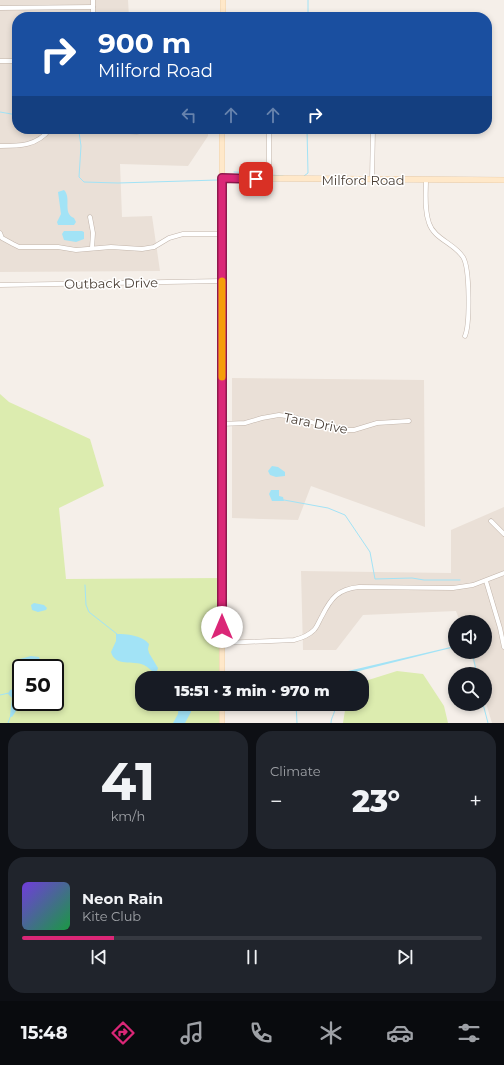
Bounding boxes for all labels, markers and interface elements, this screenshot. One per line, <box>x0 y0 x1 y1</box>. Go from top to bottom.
text: 900 m <box>98 26 191 60</box>
icon: right <box>32 28 84 80</box>
text: Milford Road <box>98 60 213 82</box>
icon: left <box>178 104 200 126</box>
icon: ahead <box>220 104 242 126</box>
icon: ahead <box>262 104 284 126</box>
icon: right <box>304 104 326 126</box>
pin <box>239 162 273 196</box>
icon: arrive <box>245 168 267 190</box>
street label: Milford Road <box>321 172 405 188</box>
street label: Outback Drive <box>64 274 158 292</box>
street label: Tara Drive <box>283 409 349 437</box>
position arrow <box>201 606 243 648</box>
map controls <box>448 615 492 711</box>
button: sound <box>448 615 492 659</box>
speed limit sign: 50 <box>12 659 64 711</box>
button: search <box>448 667 492 711</box>
text: 15:51 · 3 min · 970 m <box>174 681 330 700</box>
text: 41 <box>101 750 155 813</box>
text: Climate <box>270 763 321 779</box>
text: 23° <box>352 783 400 820</box>
text: − <box>270 788 283 815</box>
text: + <box>469 788 482 815</box>
text: km/h <box>111 808 145 824</box>
text: Neon Rain <box>82 889 163 908</box>
text: Kite Club <box>82 908 141 924</box>
icon: previous <box>88 946 110 968</box>
icon: pause <box>241 946 263 968</box>
icon: next <box>394 946 416 968</box>
icon: directions <box>109 1019 137 1047</box>
icon: music <box>178 1019 206 1047</box>
icon: phone <box>247 1019 275 1047</box>
icon: climate <box>317 1019 345 1047</box>
icon: car <box>386 1019 414 1047</box>
icon: filters <box>455 1019 483 1047</box>
text: 15:48 <box>21 1022 68 1044</box>

